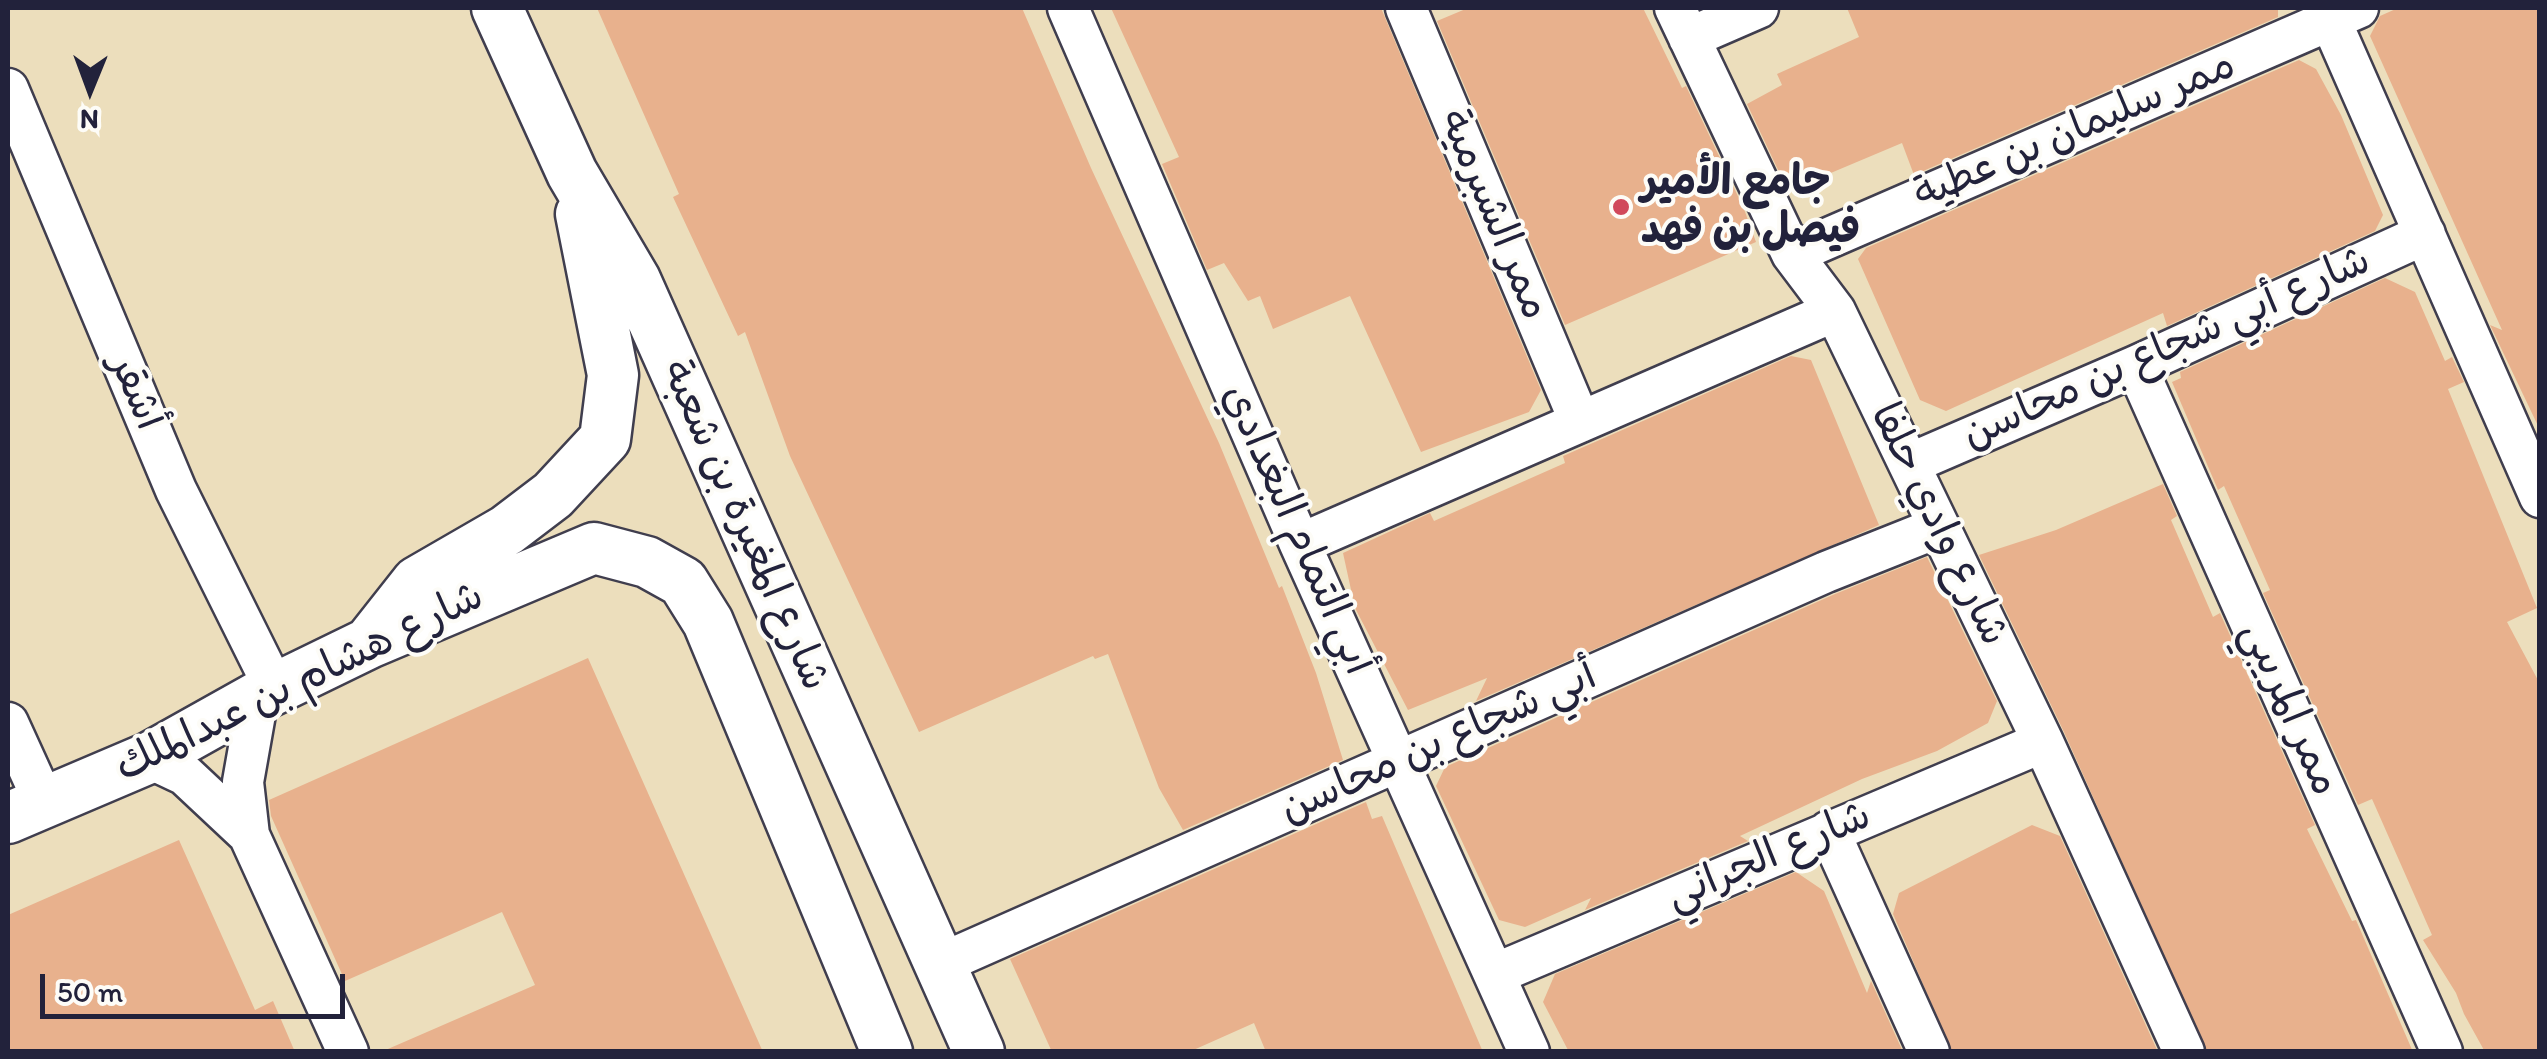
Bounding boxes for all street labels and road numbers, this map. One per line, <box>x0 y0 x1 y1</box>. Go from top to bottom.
street label: ممر سليمان بن عطية <box>1907 41 2243 221</box>
street label: ممر الشبرمية <box>1426 103 1560 327</box>
street label: شارع أبي شجاع بن محاسن <box>1955 236 2379 462</box>
street label: أشقر <box>96 346 174 438</box>
street label: شارع المغيرة بن شعبة <box>649 353 839 699</box>
street label: أبي التمام البغدادي <box>1209 377 1383 683</box>
street label: شارع وادي حلفا <box>1858 396 2018 654</box>
street label: شارع هشام بن عبدالملك <box>107 572 493 794</box>
street label: ممر المريبي <box>2228 614 2350 804</box>
street label: أبي شجاع بن محاسن <box>1273 652 1605 836</box>
street label: شارع الجراني <box>1659 791 1879 923</box>

